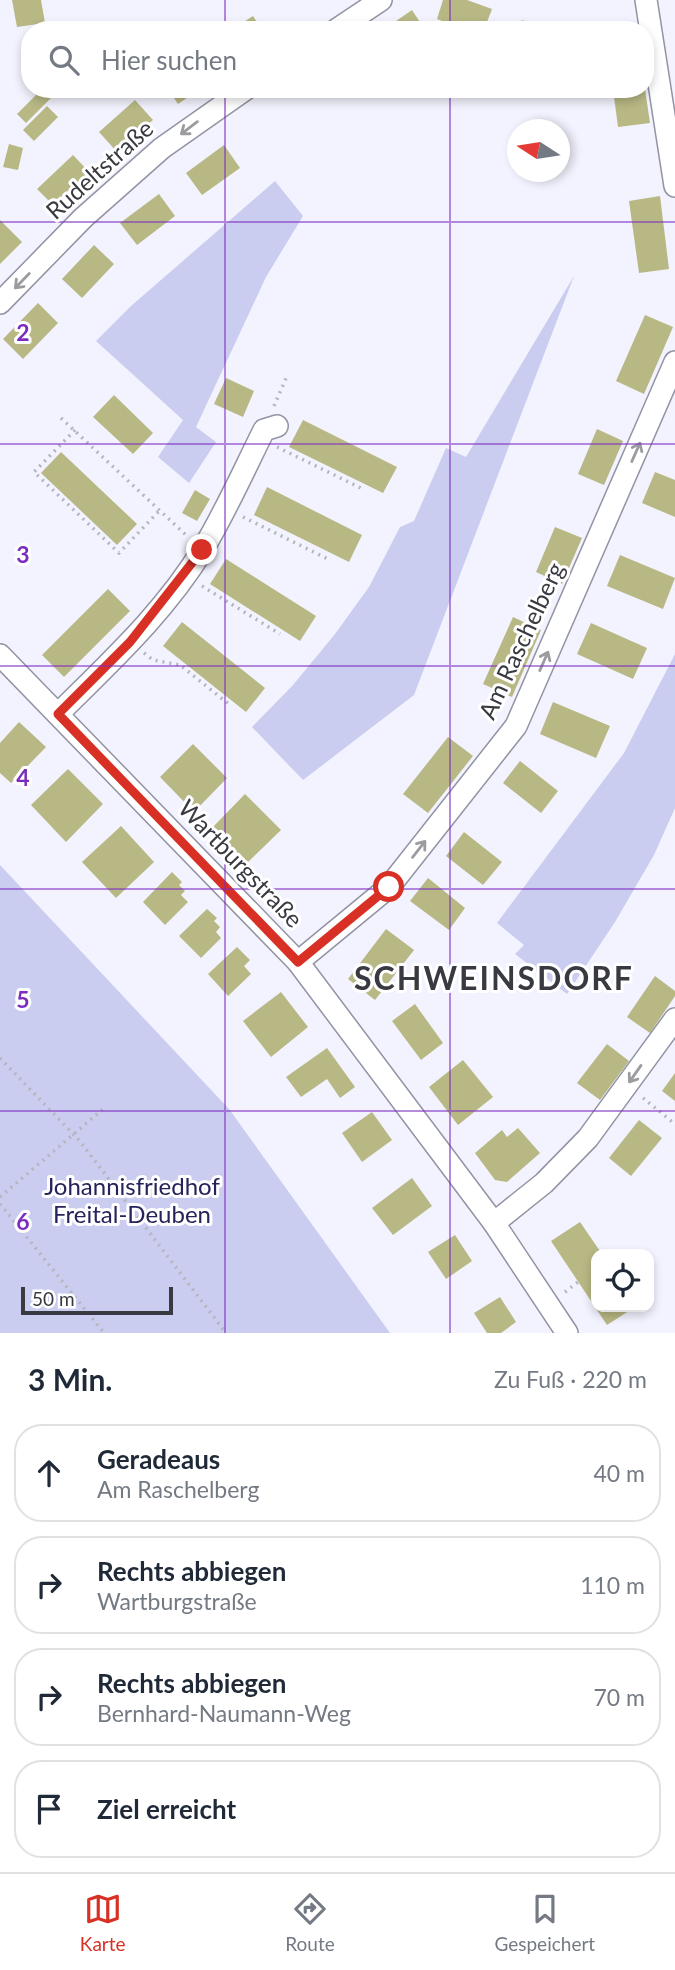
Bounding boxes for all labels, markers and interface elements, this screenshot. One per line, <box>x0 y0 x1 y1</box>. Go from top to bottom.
search box <box>21 21 654 98</box>
icon: search <box>45 41 83 79</box>
text: Hier suchen <box>101 44 237 76</box>
street label: Rudeltstraße <box>39 113 159 225</box>
north arrow <box>507 119 570 182</box>
one-way arrow <box>180 120 199 135</box>
one-way arrow <box>13 272 30 289</box>
text: 2 <box>16 318 30 346</box>
one-way arrow <box>630 442 643 463</box>
route end <box>186 534 217 565</box>
text: 3 <box>16 540 30 568</box>
street label: Am Raschelberg <box>472 557 570 723</box>
one-way arrow <box>538 650 551 672</box>
text: 4 <box>16 763 30 791</box>
street label: Wartburgstraße <box>173 793 309 933</box>
one-way arrow <box>411 840 427 858</box>
route start <box>373 871 404 902</box>
district label: SCHWEINSDORF <box>354 958 634 997</box>
text: 5 <box>16 985 30 1013</box>
one-way arrow <box>628 1064 643 1083</box>
park label: Johannisfriedhof Freital-Deuben <box>44 1171 220 1228</box>
text: 6 <box>16 1207 30 1235</box>
map controls <box>591 1249 654 1312</box>
button: locate <box>591 1249 654 1312</box>
scale bar <box>21 1284 173 1316</box>
text: 50 m <box>32 1287 75 1310</box>
text: 3 Min. <box>28 1361 113 1397</box>
text: Zu Fuß · 220 m <box>494 1365 647 1393</box>
text: Geradeaus <box>97 1443 220 1475</box>
icon: ahead <box>30 1454 68 1492</box>
text: 40 m <box>594 1459 645 1487</box>
text: Am Raschelberg <box>97 1475 259 1503</box>
text: Rechts abbiegen <box>97 1555 286 1587</box>
icon: right <box>30 1566 68 1604</box>
text: 110 m <box>580 1571 645 1599</box>
text: Wartburgstraße <box>97 1587 257 1615</box>
text: Rechts abbiegen <box>97 1667 286 1699</box>
icon: right <box>30 1678 68 1716</box>
text: 70 m <box>594 1683 645 1711</box>
text: Bernhard-Naumann-Weg <box>97 1699 351 1727</box>
icon: arrive <box>30 1790 68 1828</box>
text: Ziel erreicht <box>97 1793 236 1825</box>
tab: Karte <box>80 1890 126 1955</box>
tab: Route <box>285 1890 335 1955</box>
tab: Gespeichert <box>494 1890 595 1955</box>

